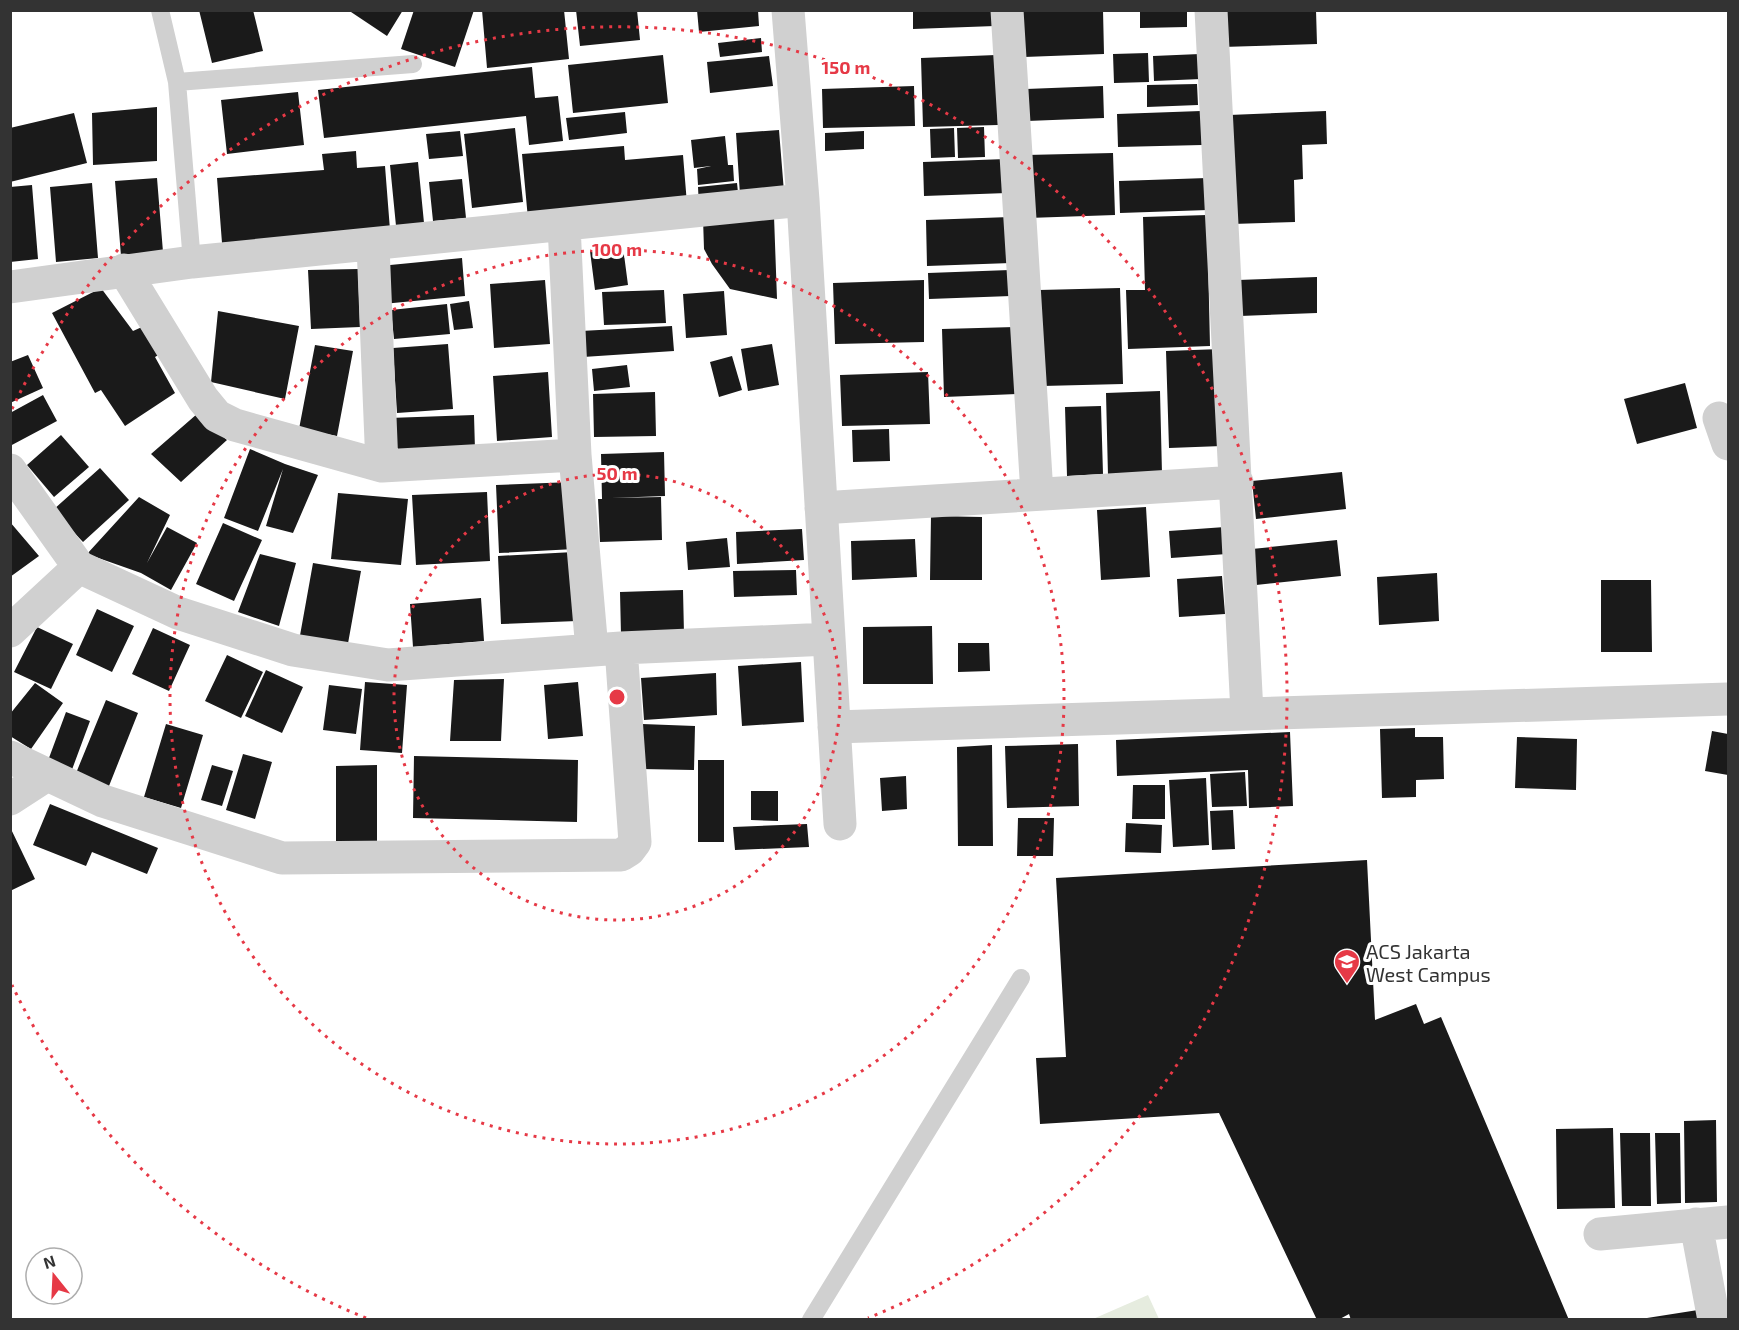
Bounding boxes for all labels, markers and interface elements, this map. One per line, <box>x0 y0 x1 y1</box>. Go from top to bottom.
text: 150 m <box>822 56 870 78</box>
text: 100 m <box>592 238 642 260</box>
text: 50 m <box>596 462 638 484</box>
centre of rings <box>607 687 627 707</box>
place label: ACS Jakarta West Campus <box>1366 939 1491 986</box>
school or university icon: ACS Jakarta West Campus <box>1332 947 1362 985</box>
north arrow <box>24 1246 84 1306</box>
text: N <box>41 1250 58 1272</box>

